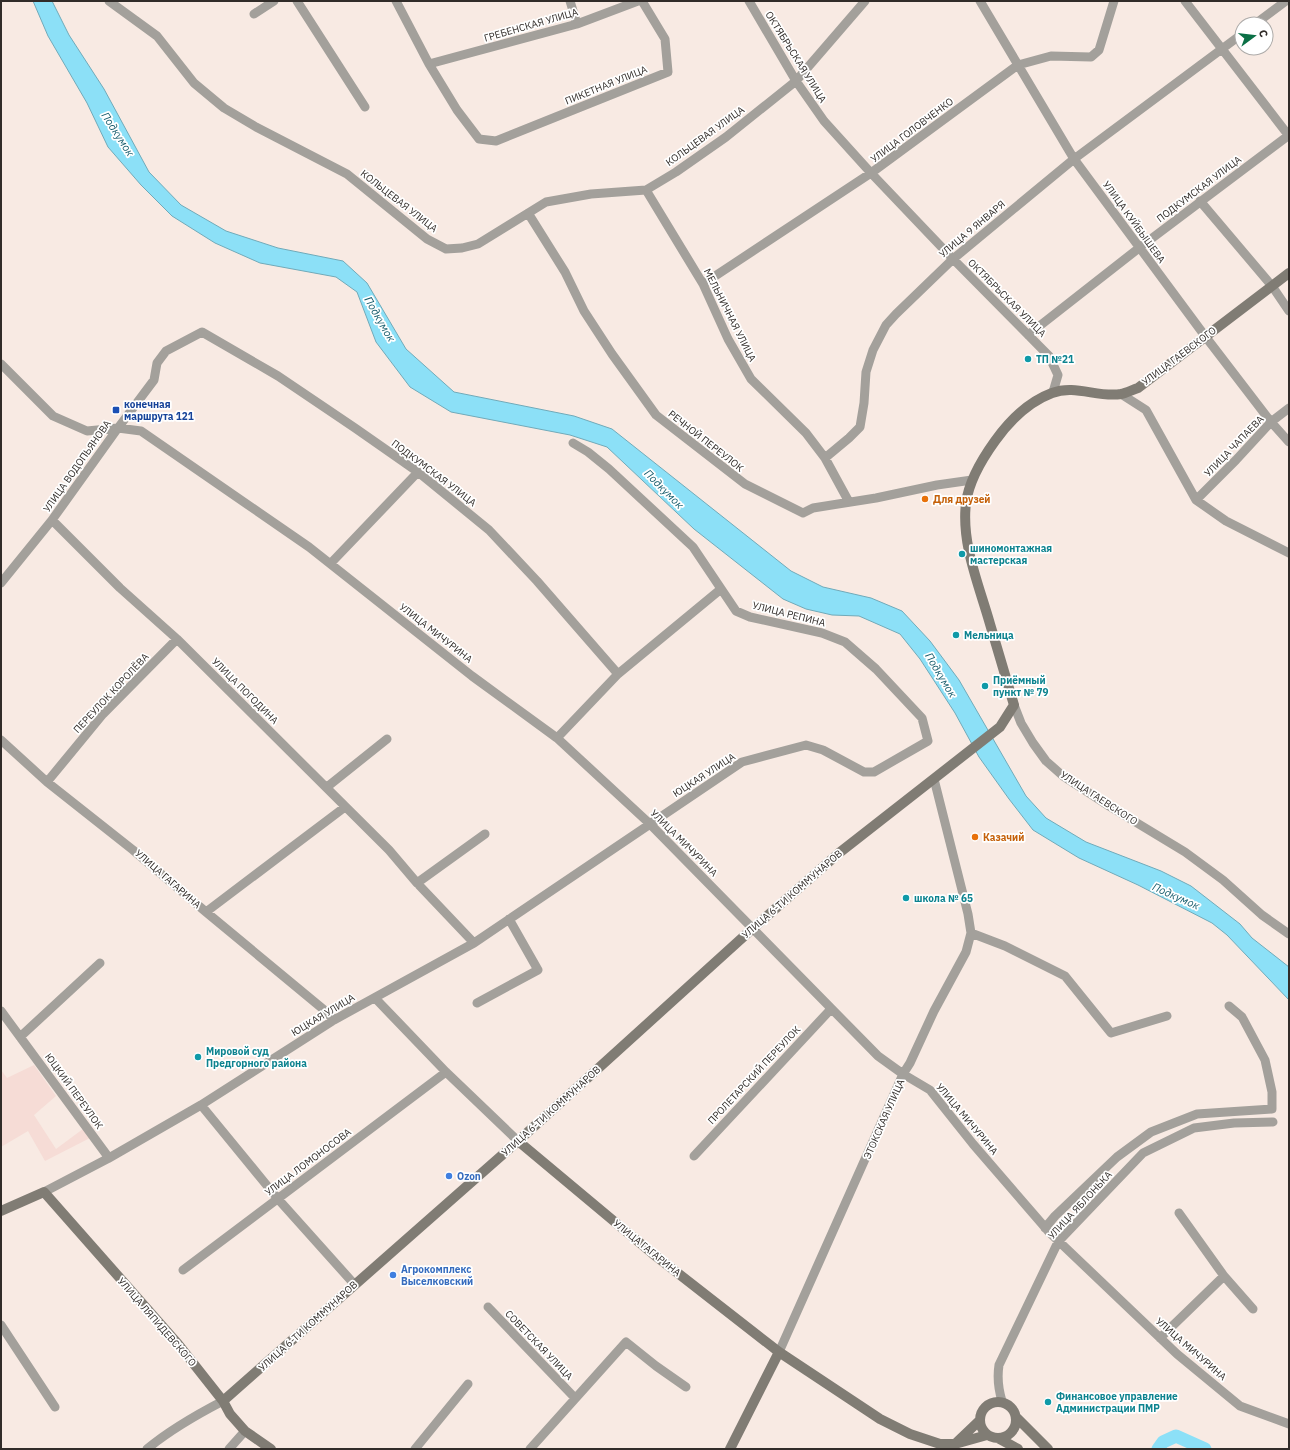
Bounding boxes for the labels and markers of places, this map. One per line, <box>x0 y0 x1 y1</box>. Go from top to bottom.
place label: ТП №21 <box>1036 353 1074 366</box>
marker: ТП №21 <box>1023 354 1033 364</box>
place label: конечная маршрута 121 <box>124 398 194 423</box>
marker: конечная маршрута 121 <box>111 405 121 415</box>
place label: Для друзей <box>933 493 990 506</box>
marker: Для друзей <box>920 494 930 504</box>
place label: шиномонтажная мастерская <box>970 542 1052 567</box>
marker: шиномонтажная мастерская <box>957 549 967 559</box>
place label: Мельница <box>964 629 1014 642</box>
marker: Мельница <box>951 630 961 640</box>
place label: Приёмный пункт № 79 <box>993 674 1049 699</box>
marker: Приёмный пункт № 79 <box>980 681 990 691</box>
place label: Казачий <box>983 831 1024 844</box>
marker: Казачий <box>970 832 980 842</box>
place label: школа № 65 <box>914 892 973 905</box>
marker: школа № 65 <box>901 893 911 903</box>
place label: Мировой суд Предгорного района <box>206 1045 307 1070</box>
marker: Мировой суд Предгорного района <box>193 1052 203 1062</box>
place label: Ozon <box>457 1170 481 1183</box>
marker: Ozon <box>444 1171 454 1181</box>
place label: Агрокомплекс Выселковский <box>401 1263 473 1288</box>
marker: Агрокомплекс Выселковский <box>388 1270 398 1280</box>
place label: Финансовое управление Администрации ПМР <box>1056 1390 1178 1415</box>
marker: Финансовое управление Администрации ПМР <box>1043 1397 1053 1407</box>

